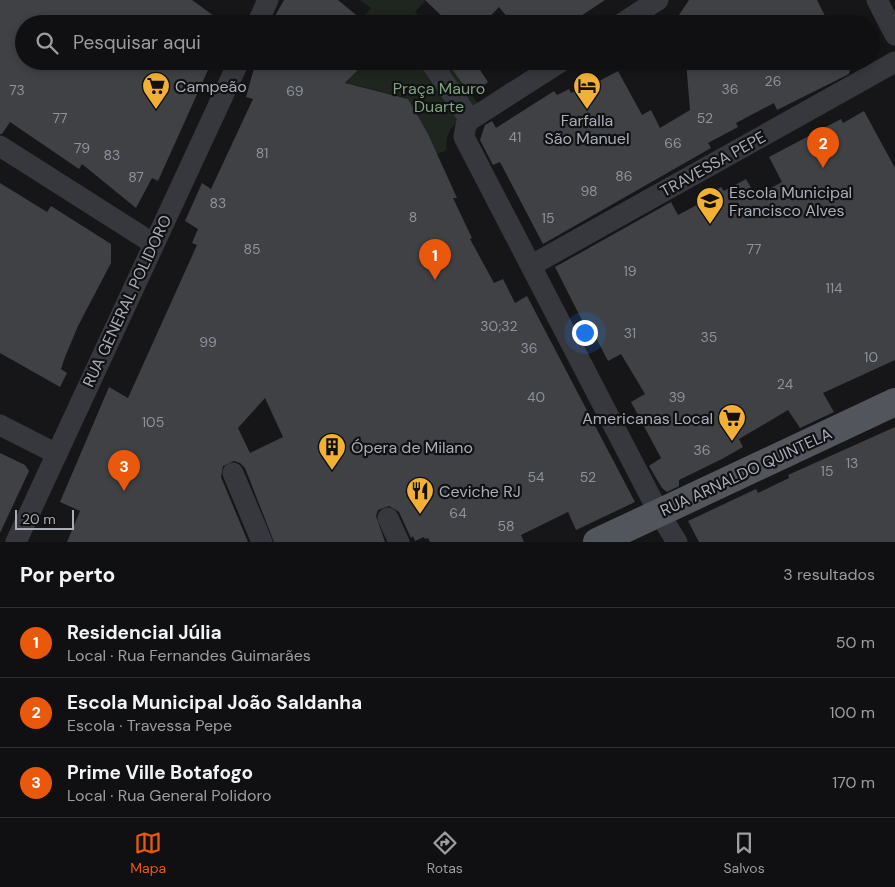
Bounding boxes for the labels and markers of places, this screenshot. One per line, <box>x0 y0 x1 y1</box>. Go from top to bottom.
supermarket icon: Campeão <box>141 71 171 110</box>
hotel icon: Farfalla São Manuel <box>572 71 602 110</box>
place label: Campeão <box>175 76 247 97</box>
place label: Farfalla São Manuel <box>545 110 629 149</box>
pin: 2 <box>807 127 839 168</box>
place label: Escola Municipal Francisco Alves <box>729 182 852 221</box>
school or university icon: Escola Municipal Francisco Alves <box>695 186 725 225</box>
pin: 1 <box>419 239 451 280</box>
supermarket icon: Americanas Local <box>717 403 747 442</box>
place label: Americanas Local <box>582 408 713 429</box>
building icon: Ópera de Milano <box>317 432 347 471</box>
place label: Ópera de Milano <box>351 437 473 458</box>
pin: 3 <box>108 450 140 491</box>
restaurant icon: Ceviche RJ <box>405 476 435 515</box>
place label: Ceviche RJ <box>439 481 521 502</box>

